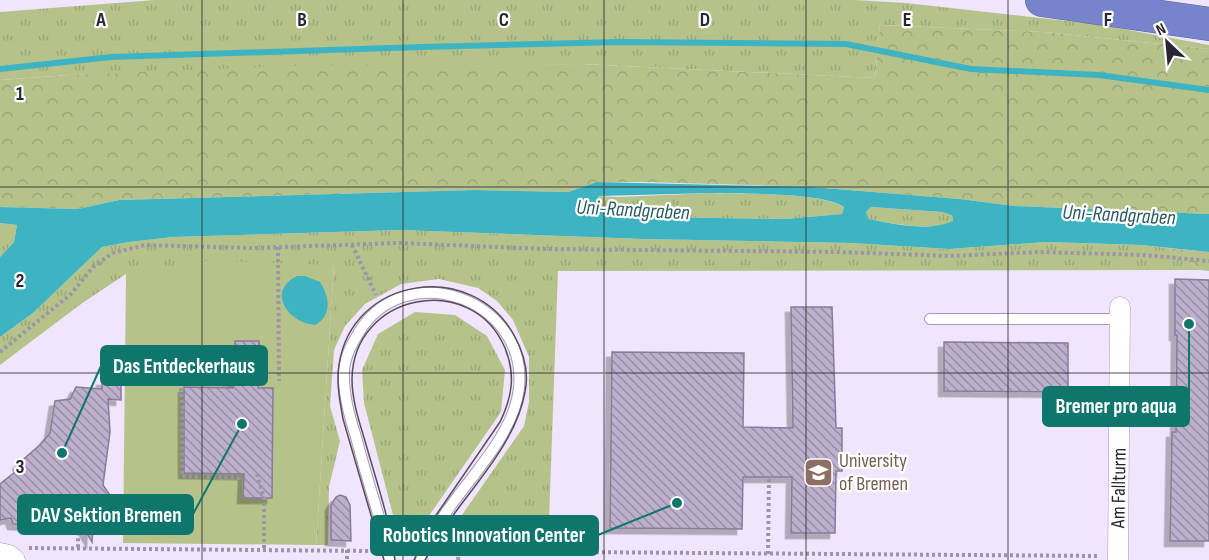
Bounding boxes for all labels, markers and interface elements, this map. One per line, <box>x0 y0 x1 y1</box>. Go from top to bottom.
text: A <box>95 8 106 32</box>
text: B <box>297 8 307 32</box>
text: C <box>499 8 509 32</box>
text: D <box>700 8 710 32</box>
text: E <box>903 8 911 32</box>
text: F <box>1104 8 1112 32</box>
north arrow <box>1137 12 1197 72</box>
text: N <box>1153 19 1169 40</box>
text: 1 <box>16 82 24 106</box>
water label: Uni-Randgraben <box>576 195 691 225</box>
water label: Uni-Randgraben <box>1062 200 1177 230</box>
text: 2 <box>16 269 24 293</box>
callout: Das Entdeckerhaus <box>101 346 267 385</box>
text: Das Entdeckerhaus <box>113 354 255 379</box>
callout: Bremer pro aqua <box>1043 387 1189 426</box>
text: Bremer pro aqua <box>1055 394 1177 419</box>
street label: Am Fallturm <box>1106 448 1132 529</box>
place label: University of Bremen <box>839 449 908 496</box>
text: 3 <box>16 455 25 479</box>
school or university icon: University of Bremen <box>802 457 834 489</box>
callout: DAV Sektion Bremen <box>18 495 193 534</box>
text: DAV Sektion Bremen <box>30 503 182 528</box>
callout: Robotics Innovation Center <box>371 516 598 555</box>
text: Robotics Innovation Center <box>383 523 586 548</box>

